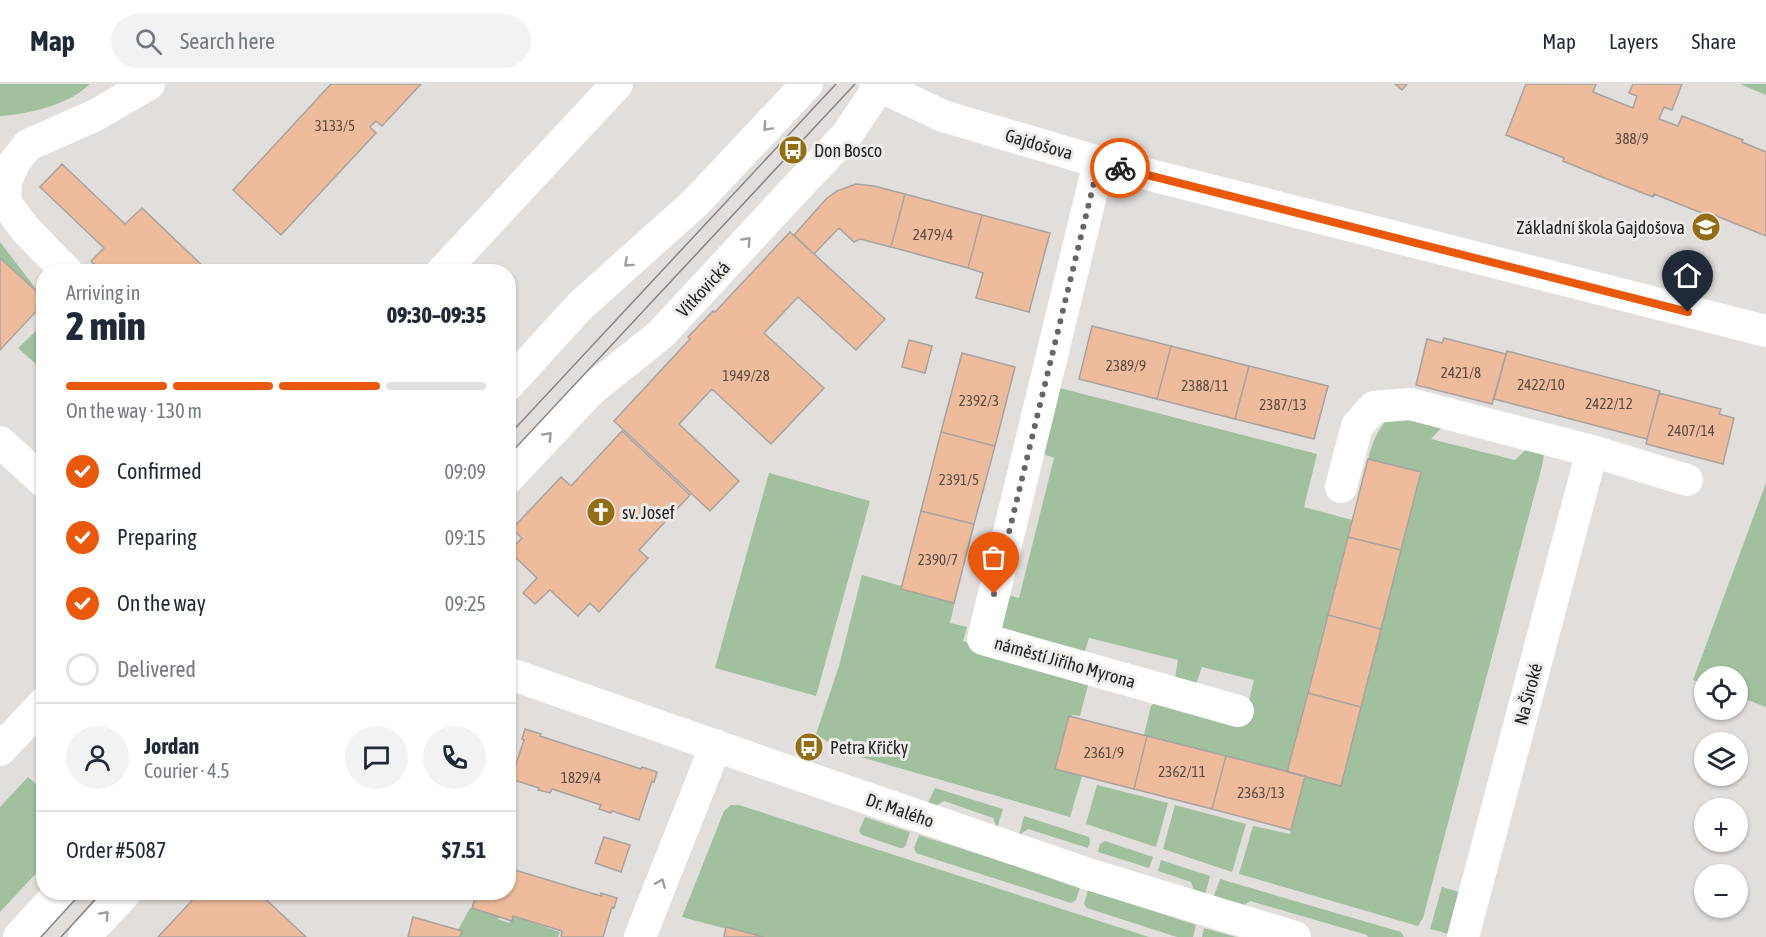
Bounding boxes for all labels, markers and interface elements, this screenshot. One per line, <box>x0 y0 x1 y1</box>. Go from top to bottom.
search box <box>111 14 531 68</box>
text: Map <box>30 25 75 57</box>
icon: search <box>132 25 165 58</box>
text: Search here <box>180 28 275 54</box>
text: Map <box>1542 29 1576 53</box>
text: Layers <box>1609 29 1659 53</box>
text: Share <box>1692 29 1736 53</box>
house number: 3133/5 <box>315 117 355 134</box>
one-way arrow <box>763 120 774 130</box>
street label: Gajdošova <box>1003 124 1075 164</box>
house number: 388/9 <box>1615 130 1649 147</box>
bus stop icon: Don Bosco <box>777 134 809 166</box>
courier <box>1090 138 1150 198</box>
place label: Don Bosco <box>814 140 882 161</box>
icon: bike <box>1104 152 1137 185</box>
school or university icon: Základní škola Gajdošova <box>1690 211 1722 243</box>
place label: Základní škola Gajdošova <box>1516 217 1685 238</box>
house number: 2479/4 <box>913 226 953 243</box>
one-way arrow <box>740 237 751 247</box>
pin <box>1662 250 1713 312</box>
one-way arrow <box>624 256 635 267</box>
street label: Vítkovická <box>672 257 734 321</box>
icon: home <box>1671 259 1704 292</box>
text: Arriving in <box>66 281 140 304</box>
text: 09:30–09:35 <box>387 302 486 328</box>
text: 2 min <box>66 304 146 348</box>
house number: 2389/9 <box>1106 357 1146 374</box>
house number: 2421/8 <box>1441 364 1481 381</box>
house number: 1949/28 <box>722 367 770 384</box>
house number: 2422/10 <box>1517 376 1565 393</box>
house number: 2388/11 <box>1181 377 1229 394</box>
house number: 2392/3 <box>959 392 999 409</box>
house number: 2422/12 <box>1585 395 1633 412</box>
house number: 2387/13 <box>1259 396 1307 413</box>
text: On the way · 130 m <box>66 399 202 422</box>
house number: 2407/14 <box>1667 422 1715 439</box>
one-way arrow <box>541 432 552 443</box>
icon: check <box>66 455 99 488</box>
text: Confirmed <box>117 458 202 484</box>
text: 09:09 <box>444 460 486 483</box>
house number: 2391/5 <box>939 471 979 488</box>
church icon: sv. Josef <box>585 496 617 528</box>
place label: sv. Josef <box>622 502 675 523</box>
icon: check <box>66 521 99 554</box>
text: Preparing <box>117 524 197 550</box>
text: 09:15 <box>445 526 486 549</box>
pin <box>968 532 1019 594</box>
icon: bag <box>977 541 1010 574</box>
house number: 2390/7 <box>918 551 958 568</box>
icon: check <box>66 587 99 620</box>
text: On the way <box>117 590 206 616</box>
text: 09:25 <box>445 592 486 615</box>
street label: náměstí Jiřího Myrona <box>992 632 1138 692</box>
text: Delivered <box>117 656 196 682</box>
street label: Na Široké <box>1510 661 1546 727</box>
map controls <box>1694 666 1748 918</box>
button: locate <box>1694 666 1748 720</box>
button: person <box>66 726 129 789</box>
button: chat <box>345 726 408 789</box>
button: phone <box>423 726 486 789</box>
bus stop icon: Petra Křičky <box>793 731 825 763</box>
button: layers <box>1694 732 1748 786</box>
text: Jordan <box>144 733 199 759</box>
place label: Petra Křičky <box>830 737 908 758</box>
house number: 2361/9 <box>1084 744 1124 761</box>
text: Courier · 4.5 <box>144 759 230 782</box>
house number: 2362/11 <box>1158 763 1206 780</box>
house number: 1829/4 <box>561 769 601 786</box>
house number: 2363/13 <box>1237 784 1285 801</box>
street label: Dr. Malého <box>863 789 937 831</box>
button: + <box>1694 798 1748 852</box>
text: Order #5087 <box>66 837 166 863</box>
text: $7.51 <box>442 837 486 863</box>
button: − <box>1694 864 1748 918</box>
one-way arrow <box>654 878 667 888</box>
one-way arrow <box>98 911 109 921</box>

